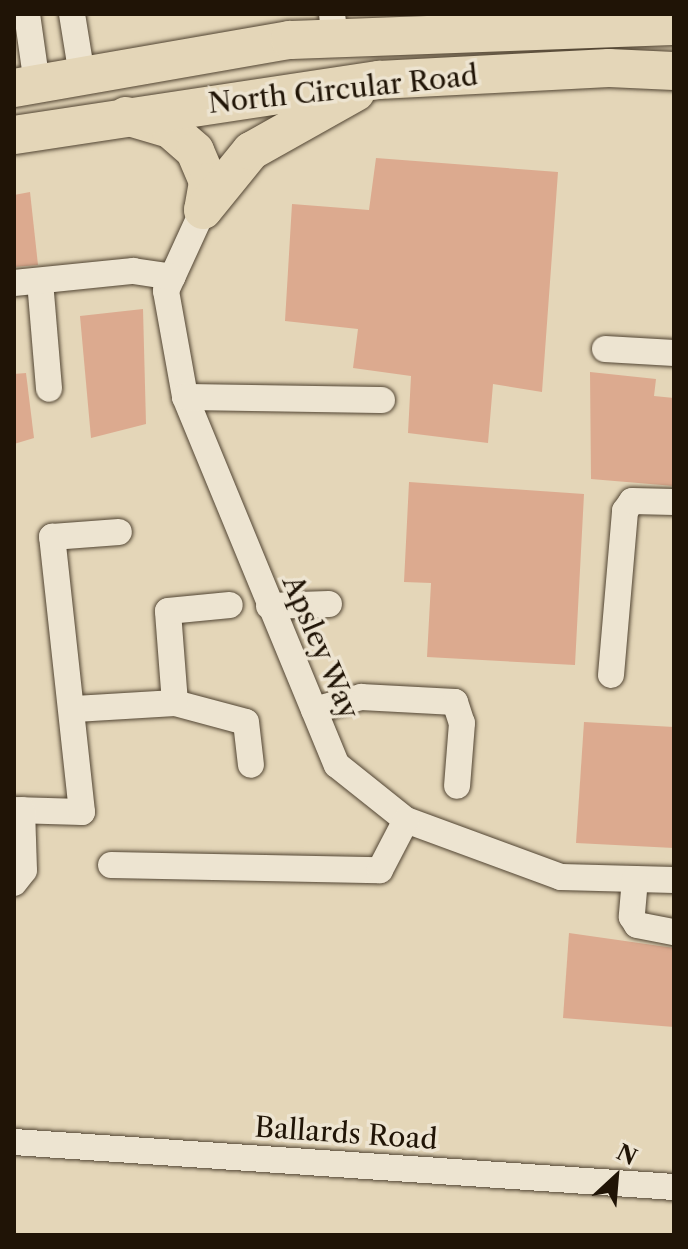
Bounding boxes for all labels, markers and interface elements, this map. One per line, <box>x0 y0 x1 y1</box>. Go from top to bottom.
street label: North Circular Road <box>206 58 480 120</box>
street label: Apsley Way <box>275 569 367 725</box>
street label: Ballards Road <box>253 1110 439 1156</box>
north arrow <box>576 1137 656 1217</box>
text: N <box>612 1139 641 1171</box>

